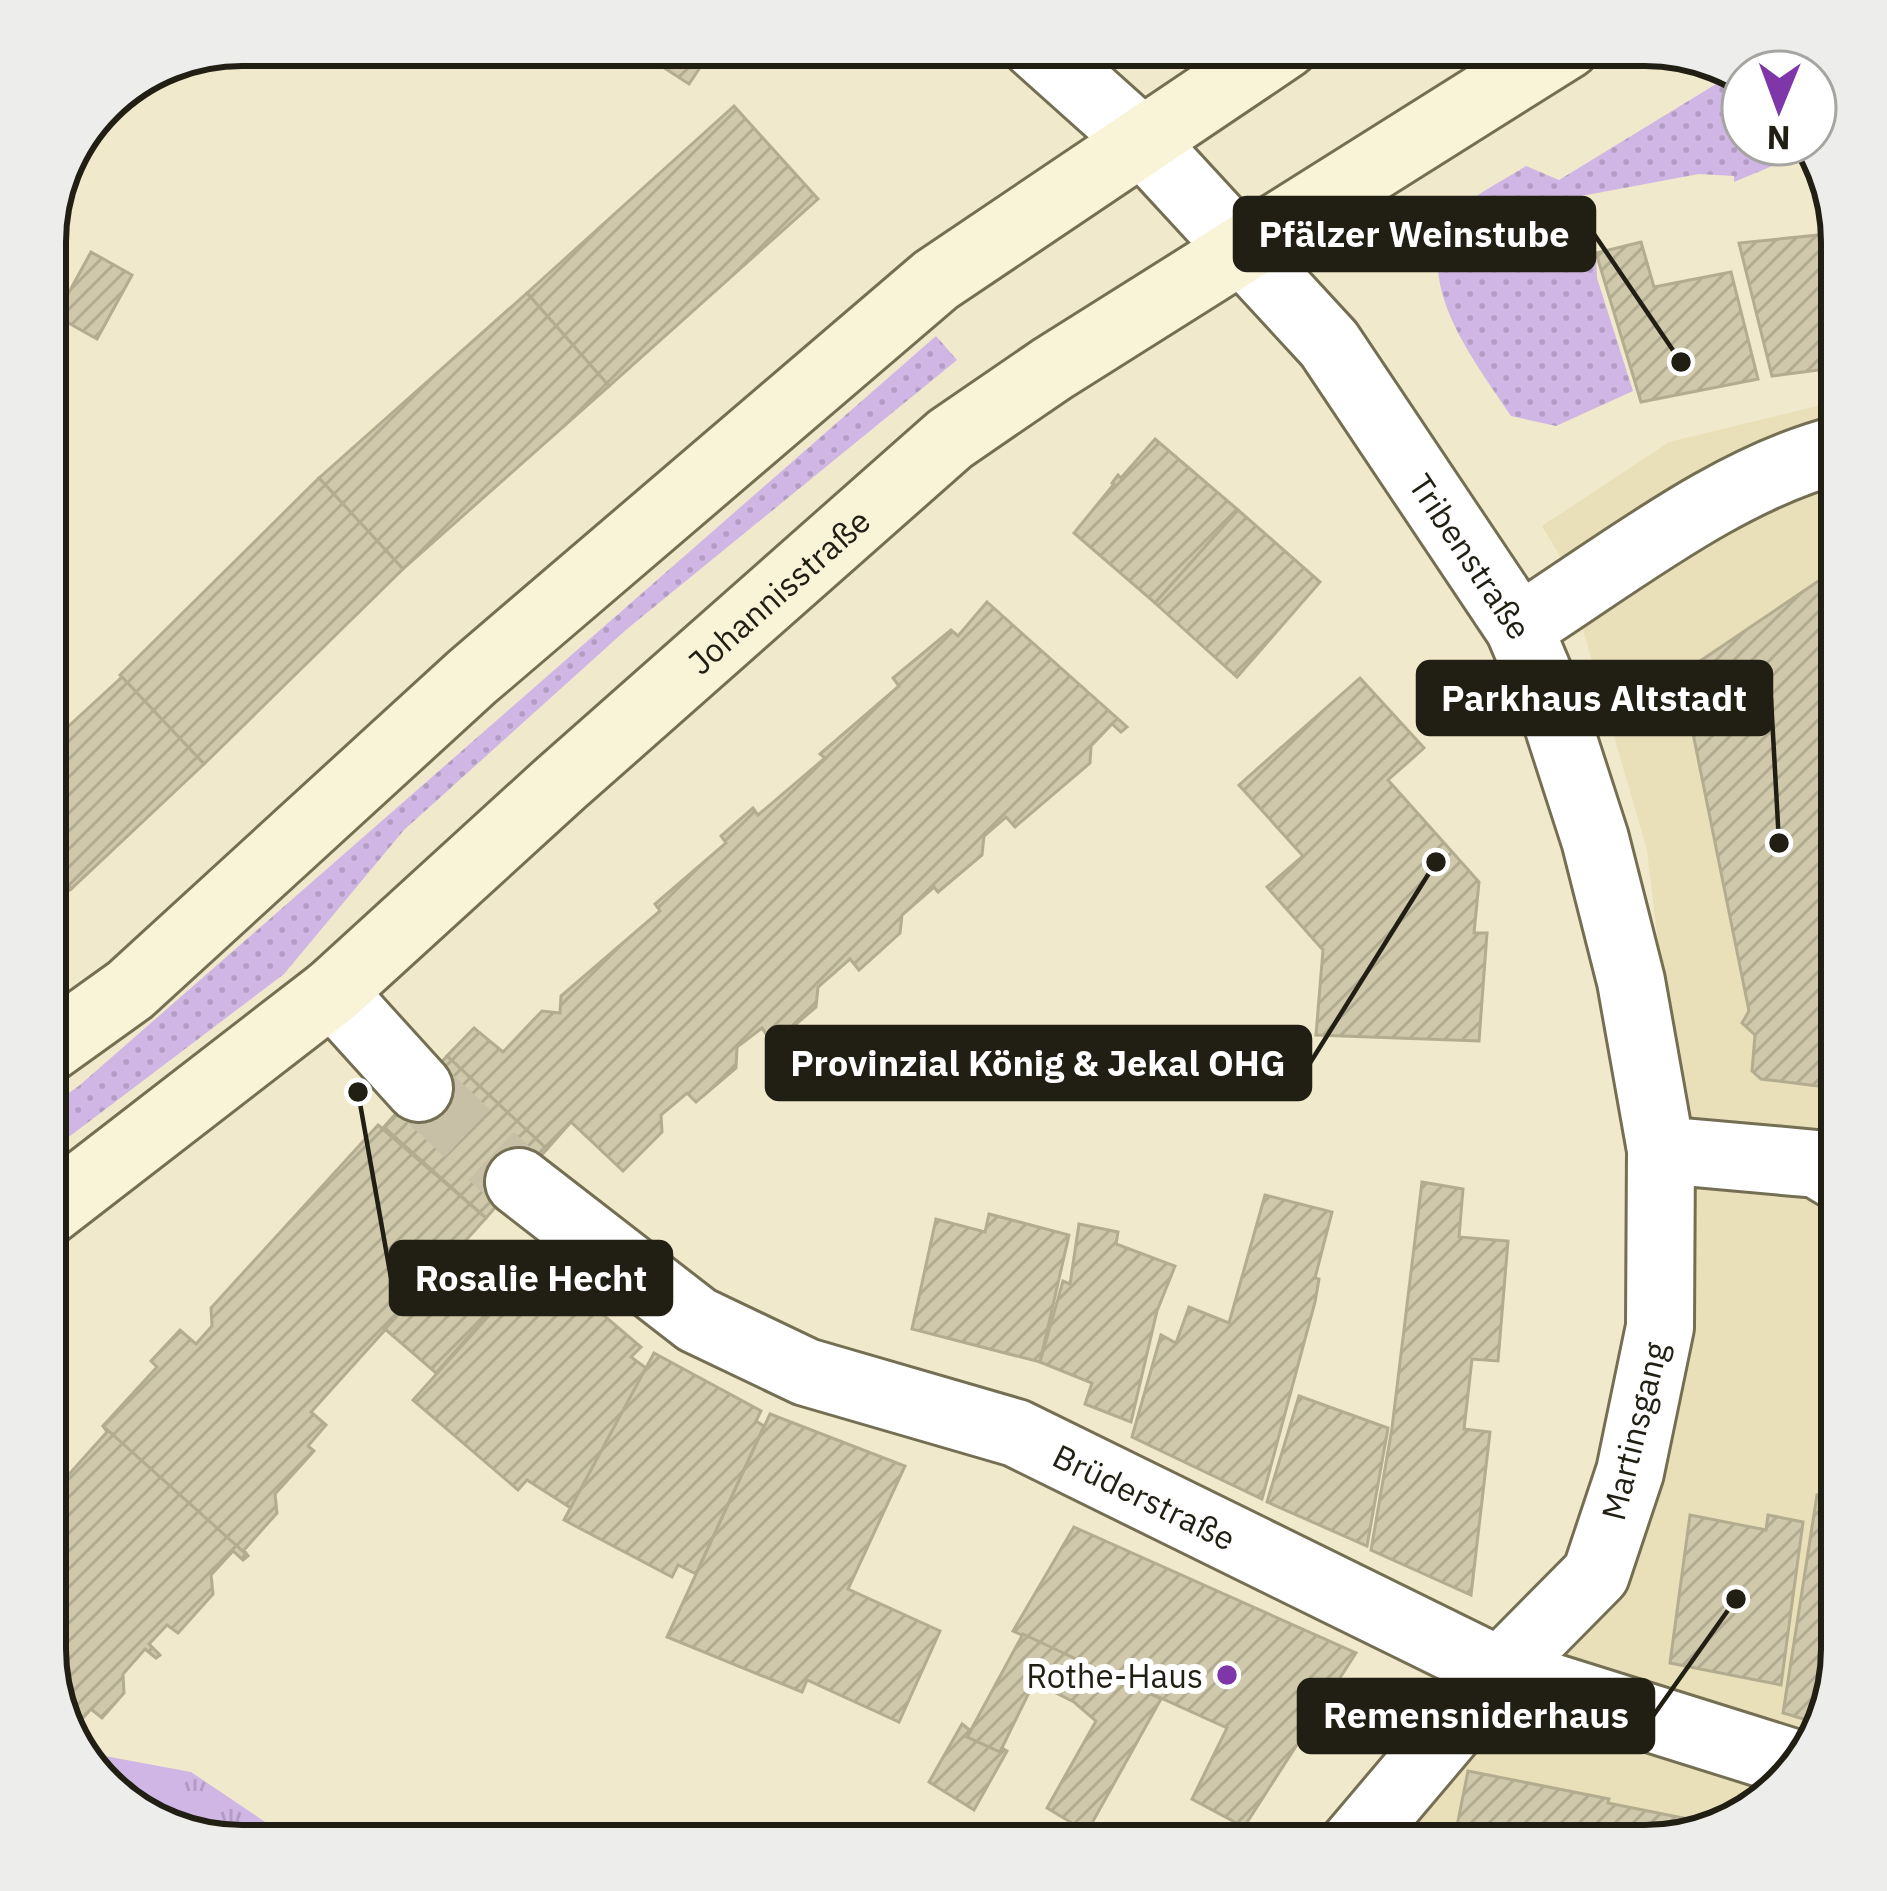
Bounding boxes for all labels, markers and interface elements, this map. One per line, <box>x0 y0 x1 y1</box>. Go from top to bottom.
north arrow <box>1719 48 1839 168</box>
text: N <box>1766 117 1791 160</box>
callout: Pfälzer Weinstube <box>1235 198 1594 270</box>
text: Pfälzer Weinstube <box>1258 210 1570 257</box>
street label: Tribenstraße <box>1400 465 1542 647</box>
street label: Johannisstraße <box>678 499 879 683</box>
callout: Parkhaus Altstadt <box>1418 662 1771 734</box>
text: Parkhaus Altstadt <box>1441 674 1747 721</box>
callout: Provinzial König & Jekal OHG <box>767 1027 1310 1099</box>
text: Provinzial König & Jekal OHG <box>790 1039 1286 1086</box>
callout: Rosalie Hecht <box>391 1242 671 1314</box>
text: Rosalie Hecht <box>415 1254 647 1301</box>
street label: Martinsgang <box>1591 1337 1677 1525</box>
street label: Brüderstraße <box>1046 1433 1243 1559</box>
place label: Rothe-Haus <box>1026 1654 1203 1697</box>
marker: Rothe-Haus <box>1214 1662 1240 1688</box>
callout: Remensniderhaus <box>1299 1680 1653 1752</box>
text: Remensniderhaus <box>1323 1691 1629 1738</box>

